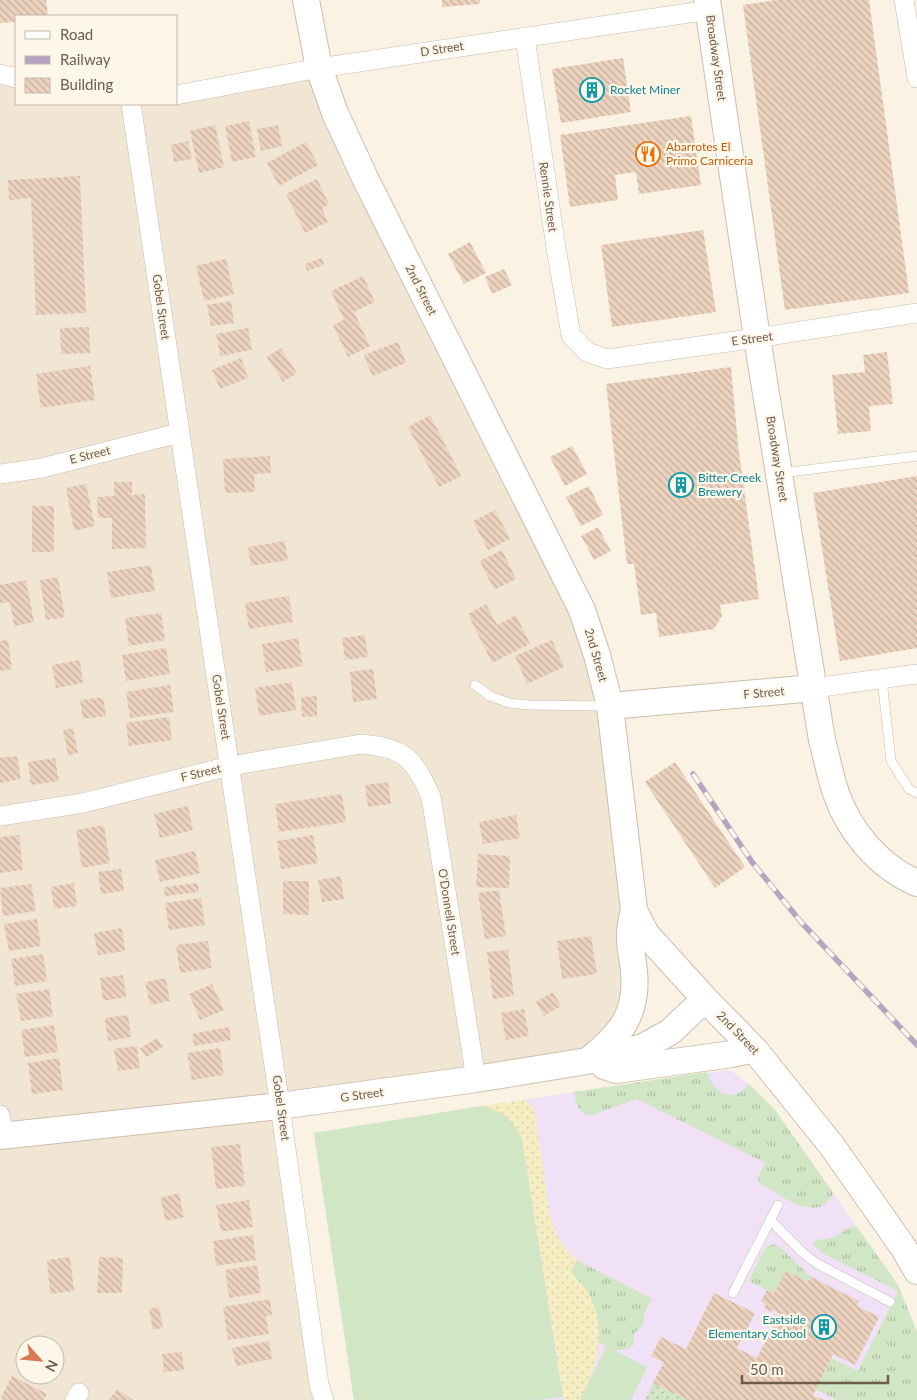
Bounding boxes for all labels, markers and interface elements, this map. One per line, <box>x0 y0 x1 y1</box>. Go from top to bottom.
street label: Broadway Street <box>703 14 730 103</box>
legend <box>15 15 178 105</box>
text: Road <box>60 25 93 43</box>
street label: D Street <box>419 38 465 59</box>
text: Railway <box>60 50 111 68</box>
text: Building <box>60 75 113 93</box>
building icon: Rocket Miner <box>579 77 605 103</box>
place label: Rocket Miner <box>610 82 681 97</box>
place label: Abarrotes El Primo Carniceria <box>666 139 753 168</box>
restaurant icon: Abarrotes El Primo Carniceria <box>635 141 661 167</box>
street label: Rennie Street <box>536 161 561 234</box>
street label: 2nd Street <box>402 262 441 318</box>
street label: Gobel Street <box>149 273 174 341</box>
street label: E Street <box>730 328 774 349</box>
street label: Broadway Street <box>763 415 792 504</box>
street label: E Street <box>68 442 113 467</box>
place label: Bitter Creek Brewery <box>698 470 762 499</box>
building icon: Bitter Creek Brewery <box>668 472 694 498</box>
street label: 2nd Street <box>582 626 611 684</box>
street label: Gobel Street <box>209 673 234 741</box>
street label: F Street <box>743 683 786 702</box>
street label: F Street <box>179 760 223 785</box>
street label: O'Donnell Street <box>435 867 464 957</box>
street label: 2nd Street <box>714 1008 763 1058</box>
street label: Gobel Street <box>269 1074 294 1142</box>
street label: G Street <box>339 1084 385 1105</box>
place label: Eastside Elementary School <box>708 1312 806 1341</box>
building icon: Eastside Elementary School <box>811 1314 837 1340</box>
north arrow <box>15 1335 65 1385</box>
scale bar <box>742 1352 888 1384</box>
text: N <box>42 1357 62 1375</box>
text: 50 m <box>750 1360 784 1378</box>

